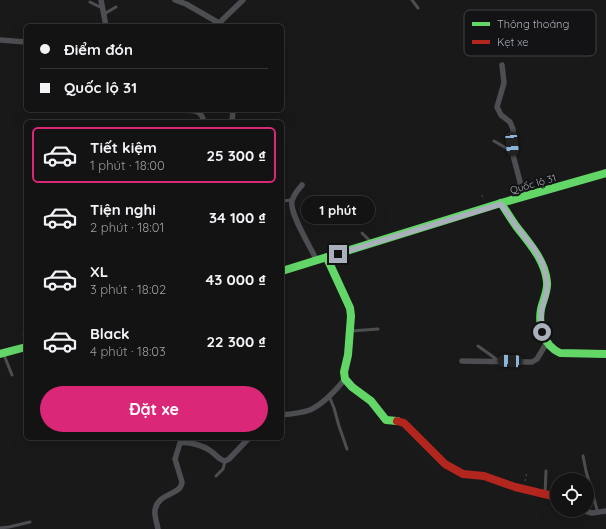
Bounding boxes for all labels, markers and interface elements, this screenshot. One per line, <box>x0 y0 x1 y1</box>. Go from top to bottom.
legend <box>464 10 596 56</box>
text: Thông thoáng <box>497 17 569 31</box>
text: Kẹt xe <box>497 35 529 49</box>
text: Điểm đón <box>64 40 133 59</box>
text: Quốc lộ 31 <box>64 78 137 97</box>
car <box>505 131 519 157</box>
icon: car <box>42 137 78 173</box>
text: Tiết kiệm <box>90 138 157 157</box>
text: 25 300 ₫ <box>206 146 266 165</box>
text: 1 phút · 18:00 <box>90 157 165 173</box>
street label: Quốc lộ 31 <box>508 171 558 197</box>
callout: 1 phút <box>301 196 375 224</box>
icon: car <box>42 199 78 235</box>
text: Tiện nghi <box>90 200 156 219</box>
text: 1 phút <box>319 202 357 218</box>
text: 34 100 ₫ <box>209 208 266 227</box>
text: 2 phút · 18:01 <box>90 219 164 235</box>
route end <box>329 245 347 263</box>
icon: car <box>42 261 78 297</box>
text: XL <box>90 262 108 281</box>
text: 43 000 ₫ <box>206 270 266 289</box>
text: 3 phút · 18:02 <box>90 281 166 297</box>
icon: car <box>42 323 78 359</box>
route start <box>533 323 551 341</box>
text: Black <box>90 324 130 343</box>
text: 22 300 ₫ <box>207 332 266 351</box>
text: 4 phút · 18:03 <box>90 343 166 359</box>
car <box>498 355 522 367</box>
button: Đặt xe <box>40 386 268 432</box>
map controls <box>550 473 594 517</box>
button: locate <box>550 473 594 517</box>

